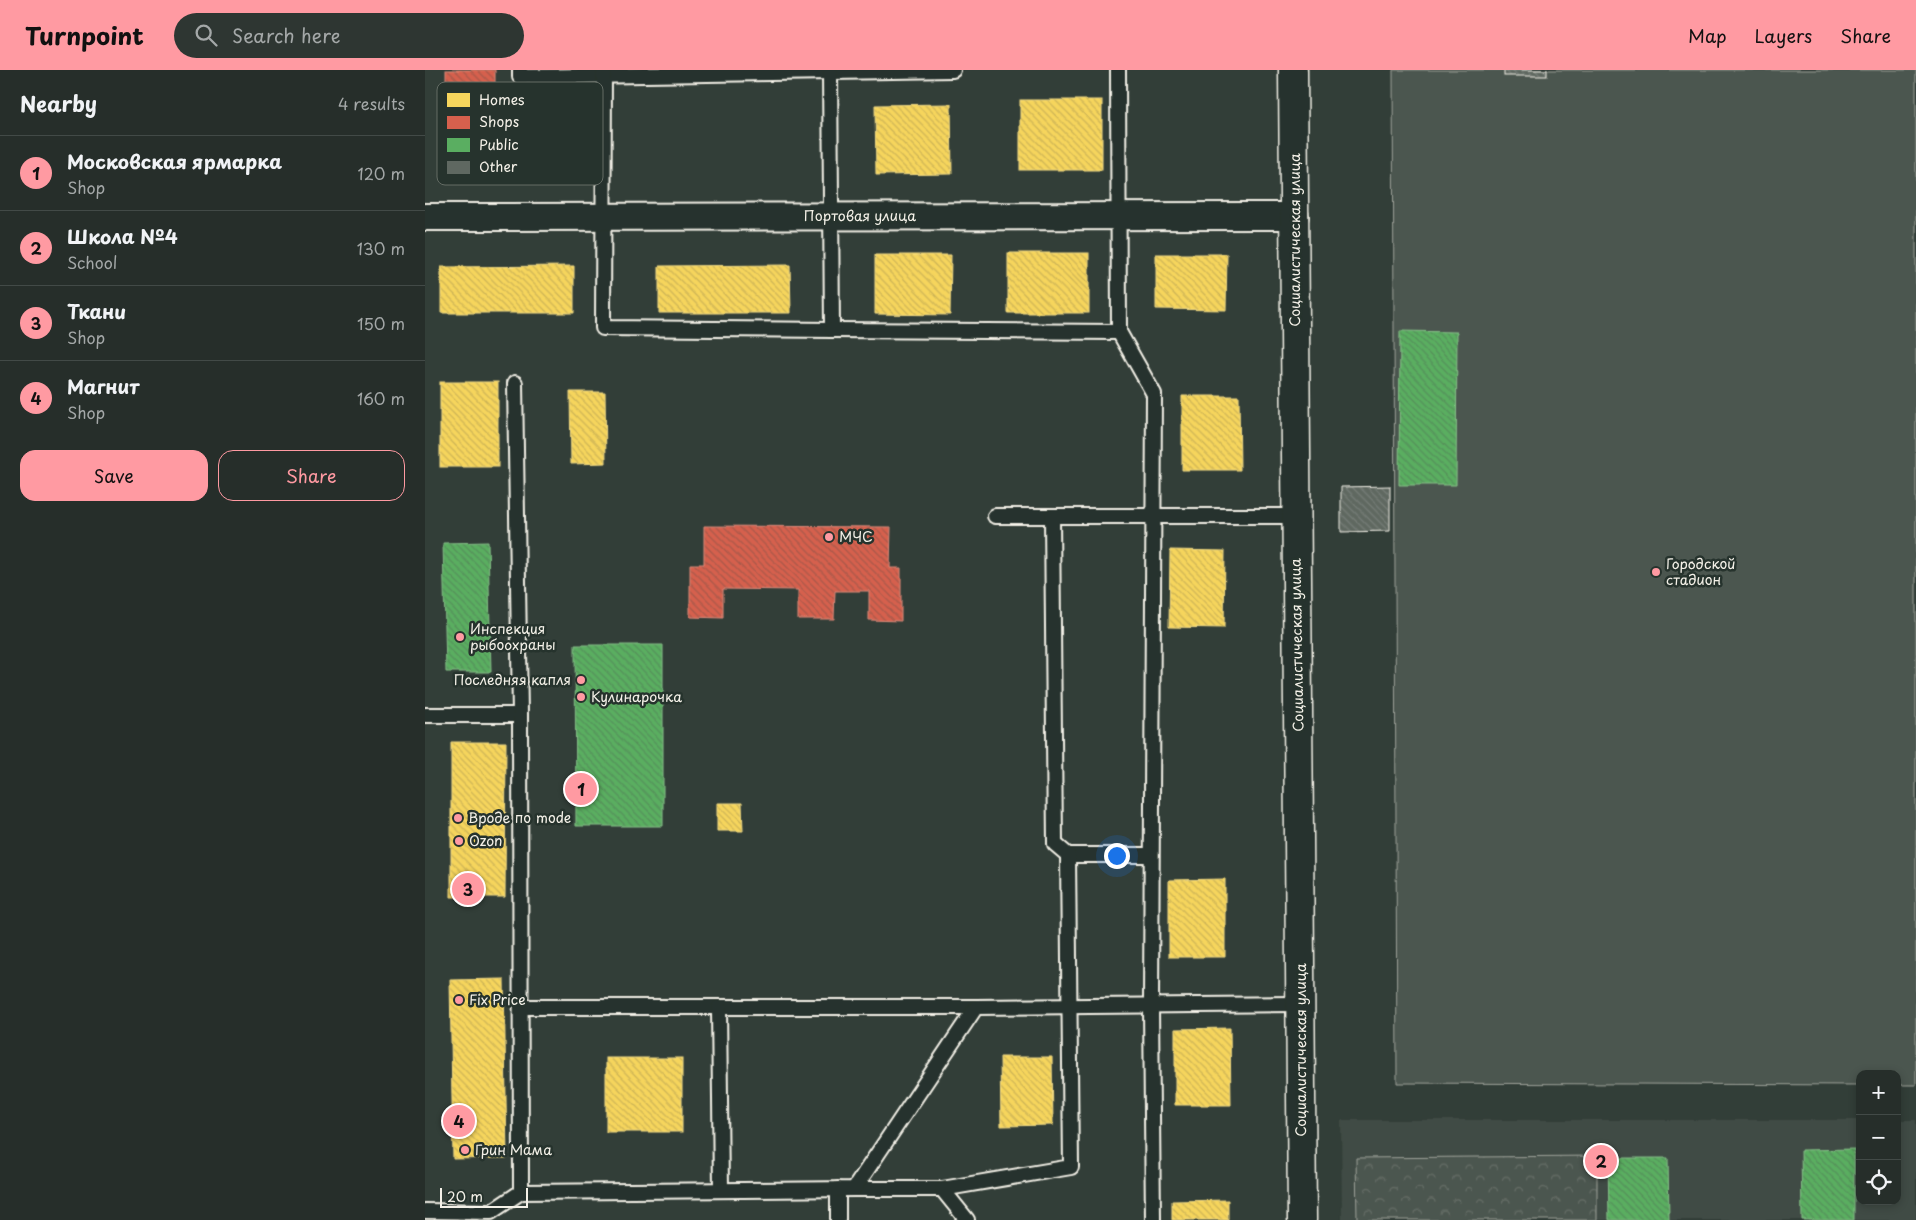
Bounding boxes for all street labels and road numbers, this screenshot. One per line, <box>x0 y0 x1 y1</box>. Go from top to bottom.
street label: Социалистическая улица <box>1284 153 1305 327</box>
street label: Портовая улица <box>804 205 916 226</box>
street label: Социалистическая улица <box>1284 558 1309 732</box>
street label: Социалистическая улица <box>1290 963 1311 1137</box>

